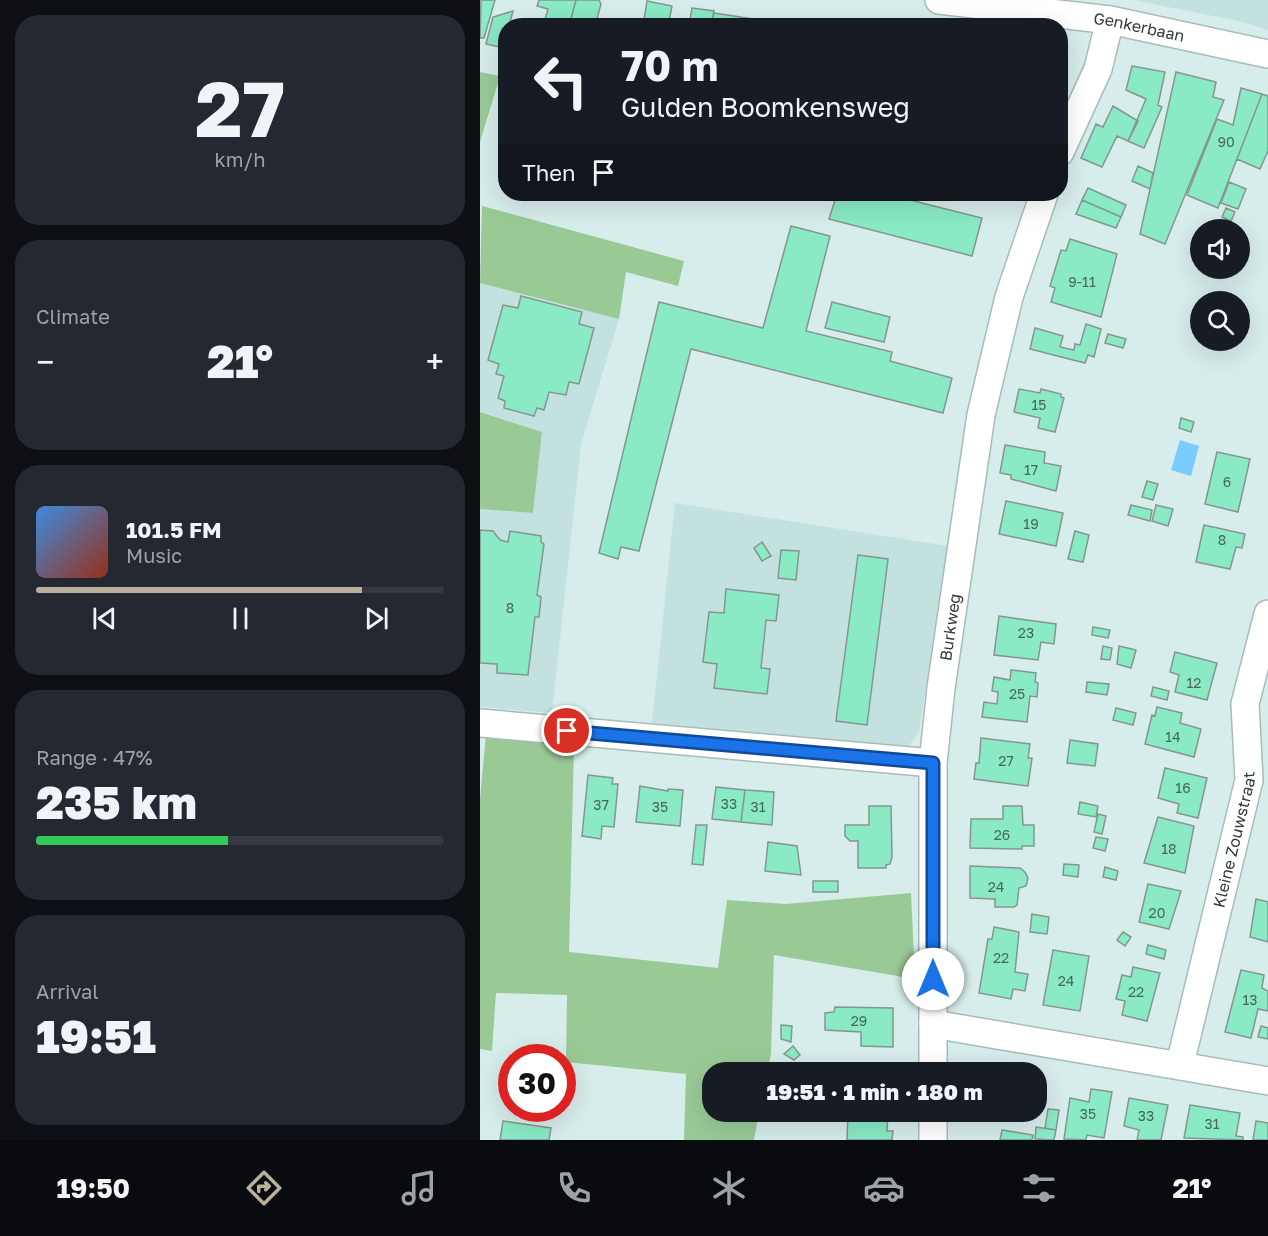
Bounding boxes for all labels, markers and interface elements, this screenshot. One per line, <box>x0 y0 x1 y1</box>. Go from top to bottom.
street label: Genkerbaan <box>1093 8 1186 46</box>
text: 70 m <box>621 40 718 90</box>
icon: left <box>522 42 600 120</box>
text: 27 <box>195 61 285 154</box>
text: Gulden Boomkensweg <box>621 91 910 123</box>
house number: 90 <box>1217 133 1235 150</box>
text: km/h <box>215 147 265 171</box>
icon: arrive <box>587 156 620 189</box>
text: Then <box>522 159 575 186</box>
map controls <box>1190 219 1250 351</box>
button: sound <box>1190 219 1250 279</box>
house number: 9-11 <box>1068 273 1096 290</box>
button: search <box>1190 291 1250 351</box>
text: Climate <box>36 304 110 328</box>
text: 21° <box>207 334 273 388</box>
text: − <box>36 342 54 381</box>
text: + <box>426 342 444 381</box>
house number: 15 <box>1032 396 1046 413</box>
house number: 17 <box>1024 461 1038 478</box>
house number: 6 <box>1223 473 1231 490</box>
house number: 19 <box>1023 515 1039 532</box>
text: 101.5 FM <box>126 516 222 543</box>
house number: 8 <box>1218 531 1226 548</box>
text: Music <box>126 543 182 567</box>
street label: Burkweg <box>935 592 965 662</box>
house number: 8 <box>506 599 514 616</box>
icon: previous <box>88 602 121 635</box>
icon: pause <box>224 602 257 635</box>
icon: next <box>360 602 393 635</box>
house number: 23 <box>1018 624 1034 641</box>
house number: 12 <box>1187 674 1201 691</box>
house number: 25 <box>1009 685 1025 702</box>
pin <box>541 705 592 756</box>
icon: arrive <box>550 714 583 747</box>
house number: 14 <box>1165 728 1181 745</box>
text: Range · 47% <box>36 745 153 769</box>
house number: 27 <box>998 752 1014 769</box>
street label: Kleine Zouwstraat <box>1208 771 1259 910</box>
text: 235 km <box>36 775 197 829</box>
house number: 16 <box>1175 779 1191 796</box>
house number: 33 <box>721 795 737 812</box>
house number: 37 <box>593 796 609 813</box>
house number: 35 <box>652 798 668 815</box>
house number: 31 <box>751 798 766 815</box>
house number: 26 <box>994 826 1010 843</box>
house number: 18 <box>1161 840 1177 857</box>
house number: 24 <box>988 878 1004 895</box>
house number: 20 <box>1149 904 1165 921</box>
position arrow <box>901 947 965 1011</box>
house number: 22 <box>993 949 1009 966</box>
house number: 24 <box>1058 972 1074 989</box>
text: Arrival <box>36 979 99 1003</box>
house number: 22 <box>1128 983 1144 1000</box>
house number: 13 <box>1243 991 1257 1008</box>
text: 19:51 <box>36 1009 156 1063</box>
house number: 29 <box>851 1012 867 1029</box>
speed limit sign: 30 <box>498 1044 576 1122</box>
text: 19:51 · 1 min · 180 m <box>766 1078 983 1105</box>
house number: 35 <box>1080 1105 1096 1122</box>
house number: 33 <box>1138 1107 1154 1124</box>
house number: 31 <box>1205 1115 1220 1132</box>
icon: directions <box>243 1167 285 1209</box>
icon: music <box>398 1167 440 1209</box>
icon: phone <box>553 1167 595 1209</box>
icon: climate <box>708 1167 750 1209</box>
icon: car <box>863 1167 905 1209</box>
icon: filters <box>1018 1167 1060 1209</box>
text: 19:50 <box>56 1172 130 1204</box>
text: 21° <box>1172 1172 1211 1204</box>

